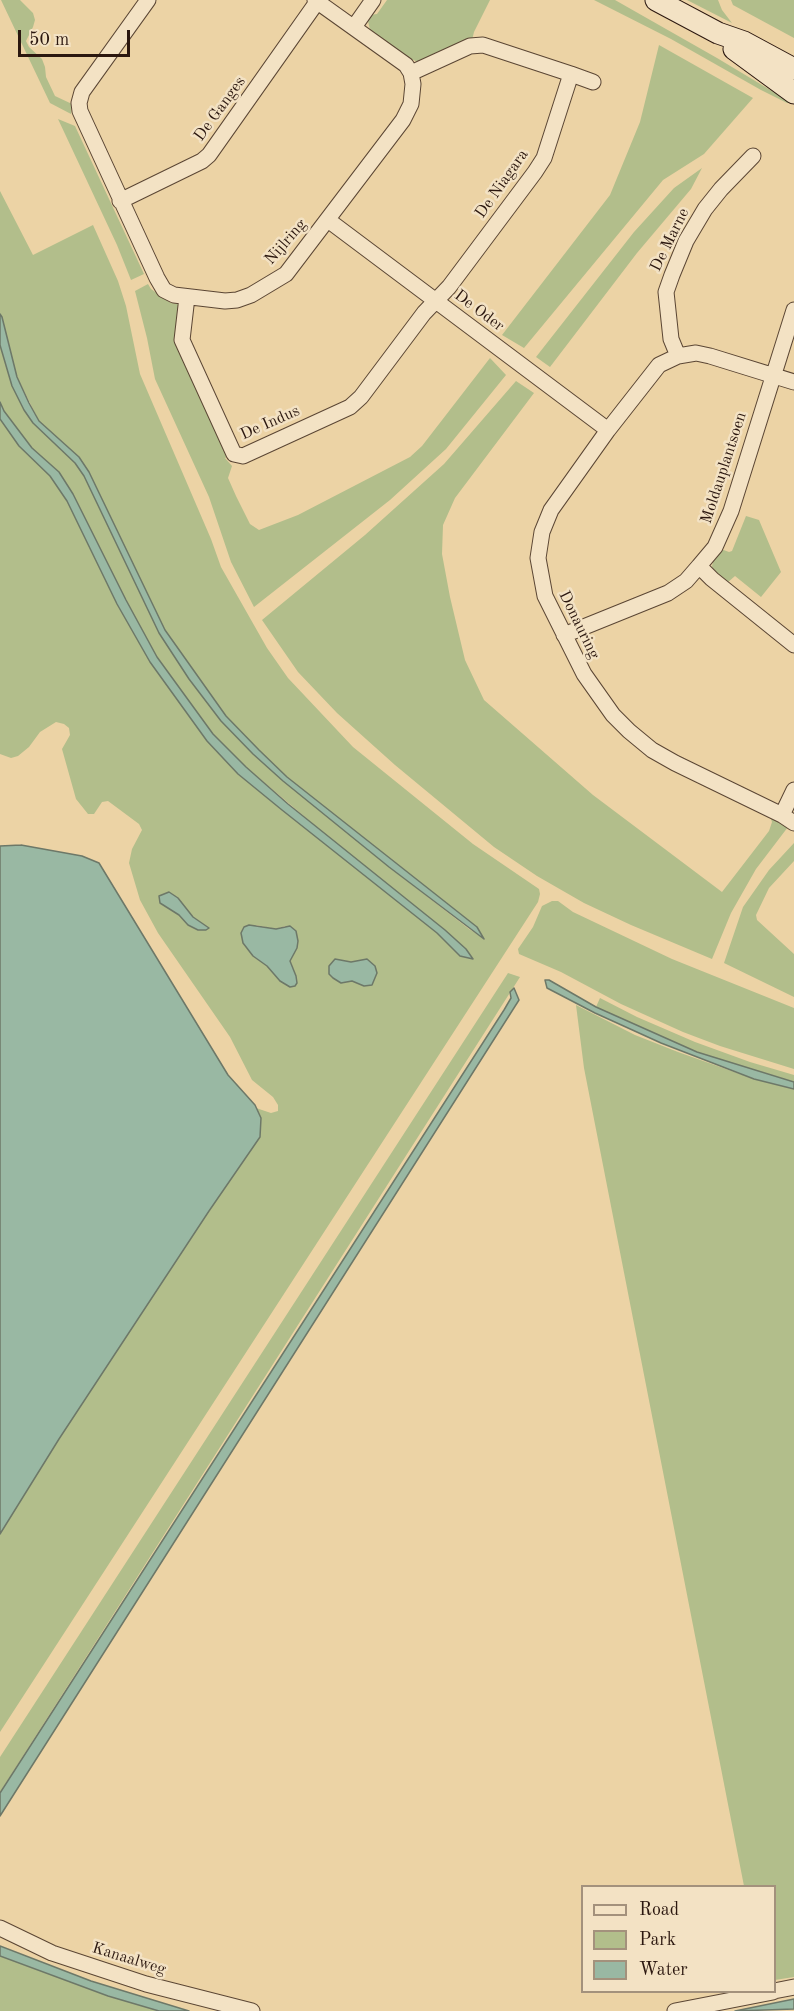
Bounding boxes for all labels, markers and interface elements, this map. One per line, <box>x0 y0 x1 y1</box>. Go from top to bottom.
scale bar <box>21 18 134 56</box>
text: 50 m <box>29 31 69 49</box>
street label: De Ganges <box>190 73 250 145</box>
street label: De Niagara <box>471 146 533 222</box>
street label: De Marne <box>646 205 694 275</box>
street label: Nijlring <box>261 215 311 269</box>
street label: De Oder <box>450 286 508 336</box>
street label: De Indus <box>237 401 303 445</box>
street label: Moldauplantsoen <box>697 410 751 526</box>
street label: Donauring <box>554 588 604 662</box>
legend <box>581 1885 776 1993</box>
text: Road <box>639 1901 679 1919</box>
text: Park <box>639 1931 676 1949</box>
street label: Kanaalweg <box>90 1939 168 1979</box>
text: Water <box>639 1961 688 1979</box>

